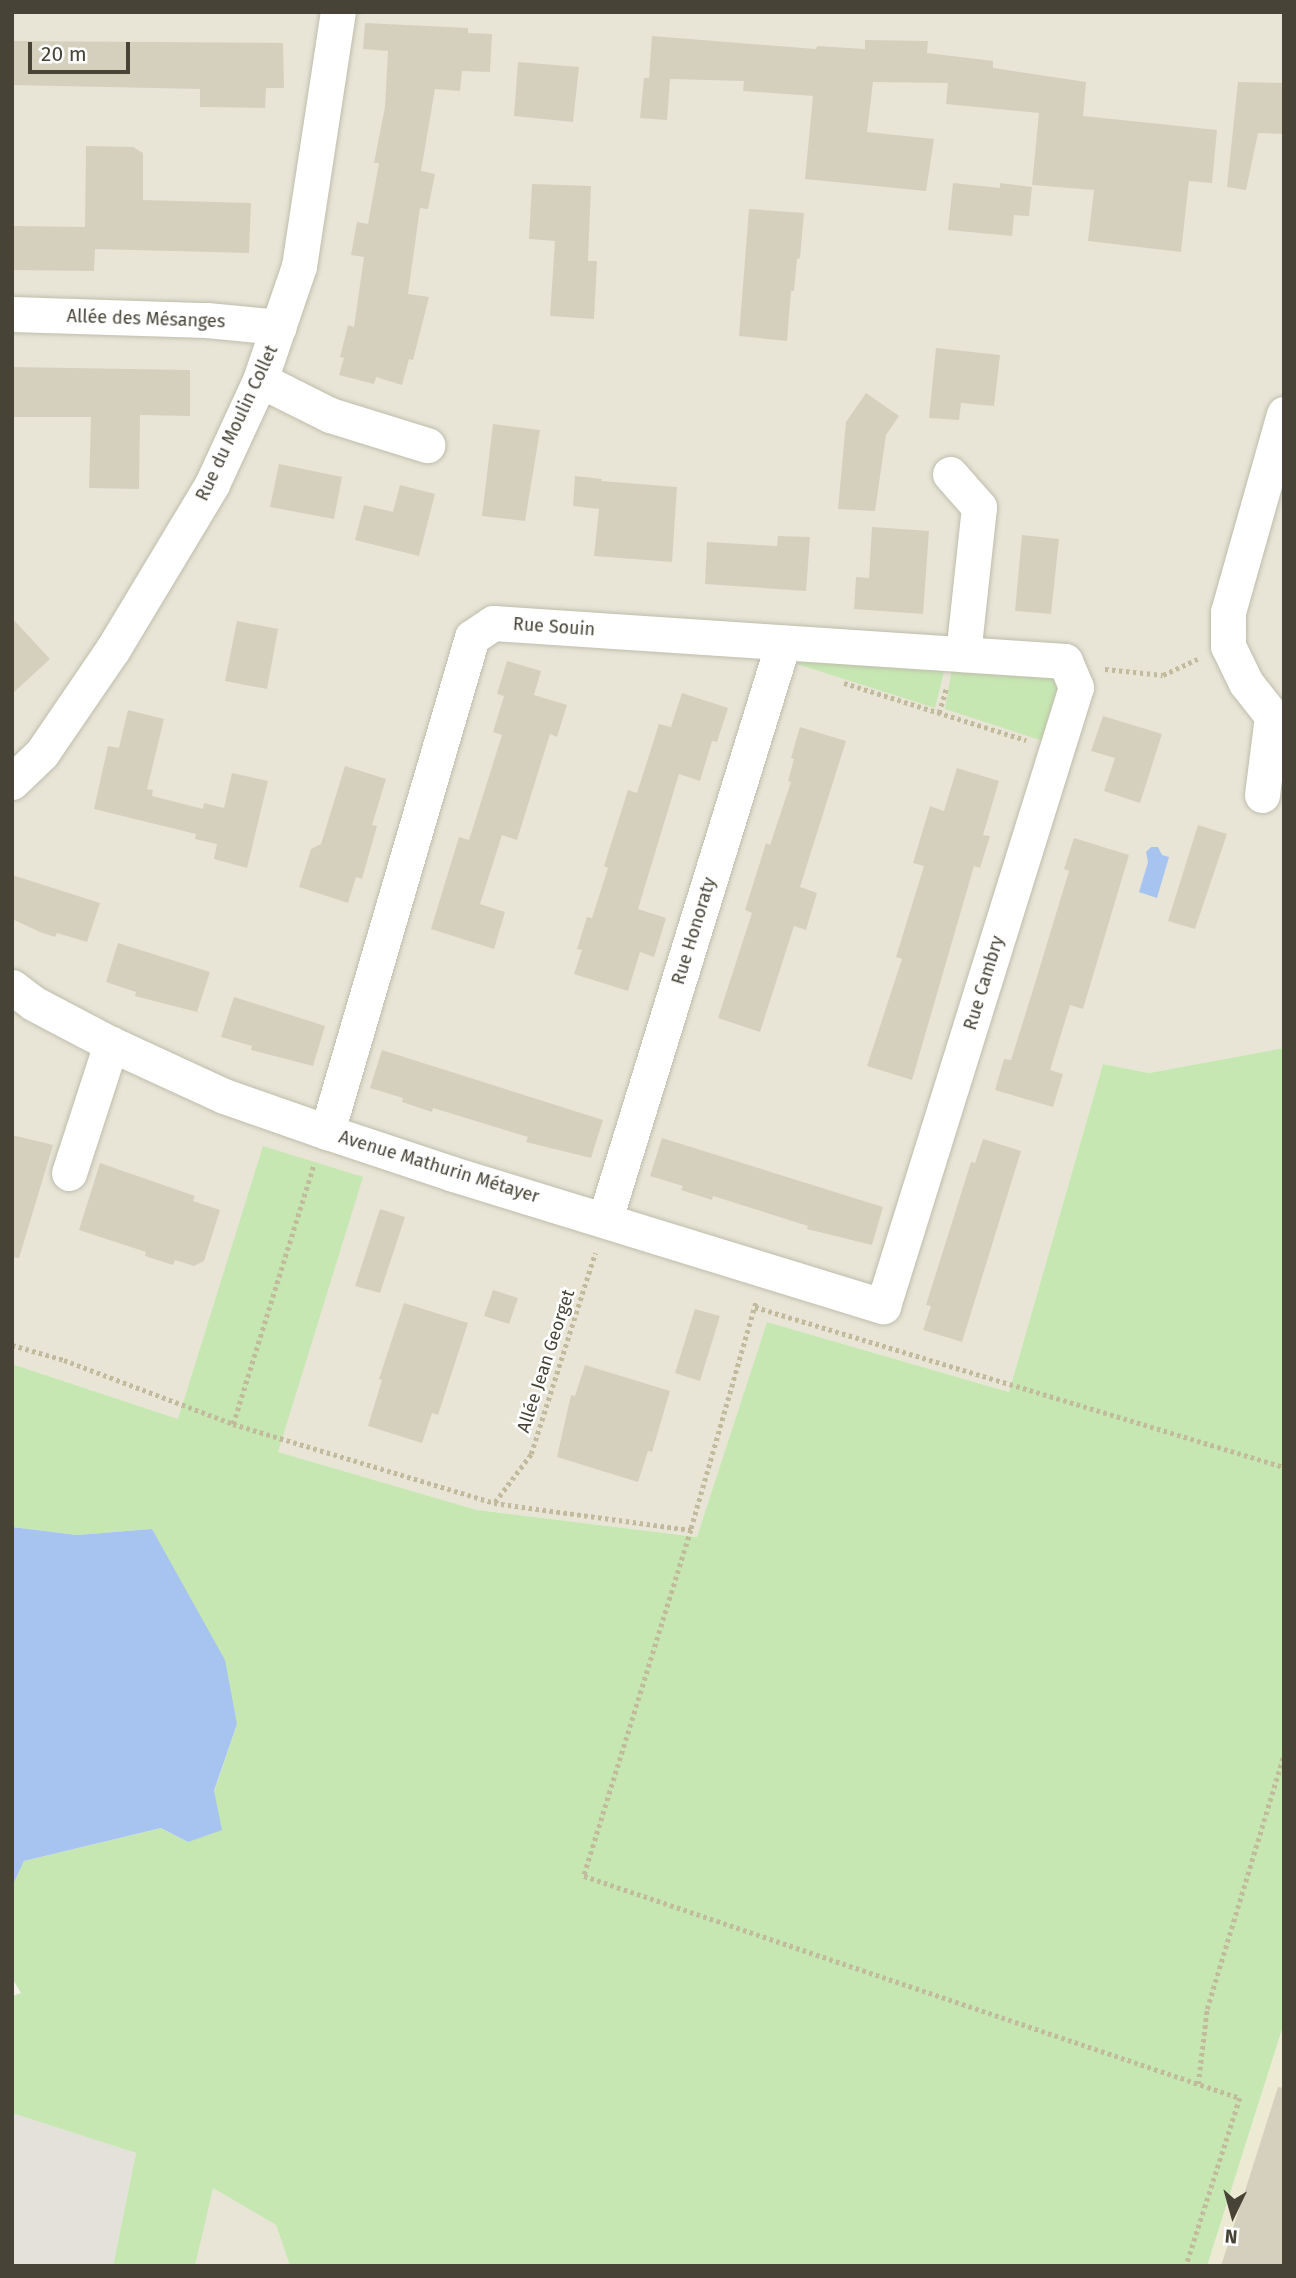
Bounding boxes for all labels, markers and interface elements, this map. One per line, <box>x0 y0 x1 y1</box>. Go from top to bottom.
scale bar <box>32 28 133 72</box>
text: 20 m <box>41 41 87 67</box>
street label: Allée des Mésanges <box>66 305 226 333</box>
street label: Rue du Moulin Collet <box>191 342 283 504</box>
street label: Rue Souin <box>512 613 596 641</box>
street label: Rue Honoraty <box>667 875 721 987</box>
street label: Rue Cambry <box>959 933 1009 1033</box>
street label: Avenue Mathurin Métayer <box>336 1126 542 1208</box>
street label: Allée Jean Georget <box>513 1287 579 1435</box>
north arrow <box>1198 2180 1268 2250</box>
text: N <box>1224 2224 1238 2248</box>

